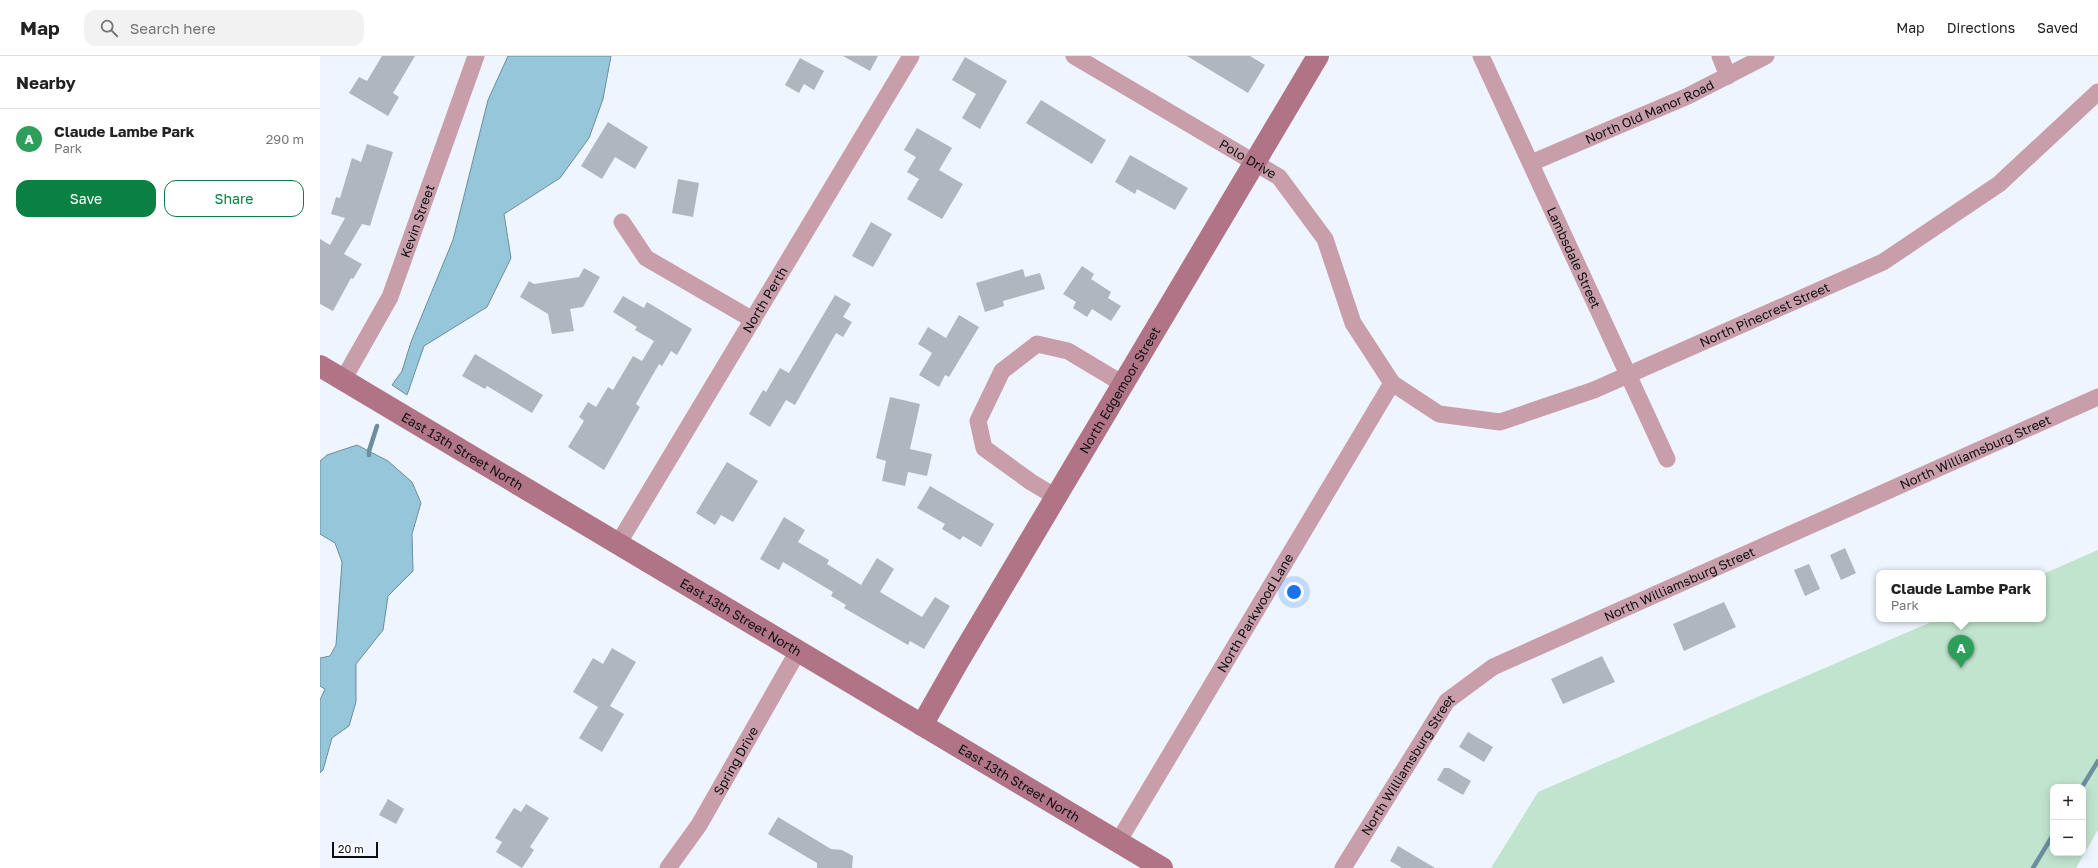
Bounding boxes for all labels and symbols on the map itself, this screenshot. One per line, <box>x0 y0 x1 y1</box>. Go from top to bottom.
street label: North Old Manor Road <box>1583 76 1716 147</box>
street label: Polo Drive <box>1217 136 1279 182</box>
street label: Kevin Street <box>397 182 437 260</box>
street label: Lambsdale Street <box>1544 204 1604 311</box>
street label: North Perth <box>739 264 791 335</box>
street label: North Pinecrest Street <box>1697 279 1832 350</box>
street label: North Edgemoor Street <box>1076 324 1163 456</box>
street label: East 13th Street North <box>399 409 526 493</box>
street label: North Williamsburg Street <box>1897 411 2053 492</box>
street label: North Williamsburg Street <box>1601 543 1757 624</box>
street label: North Parkwood Lane <box>1213 550 1296 675</box>
street label: East 13th Street North <box>677 574 805 659</box>
your location <box>1284 582 1304 602</box>
pin: A <box>1948 635 1974 668</box>
street label: North Williamsburg Street <box>1357 690 1457 838</box>
street label: Spring Drive <box>710 724 761 798</box>
street label: East 13th Street North <box>955 740 1083 825</box>
scale bar <box>332 840 378 859</box>

